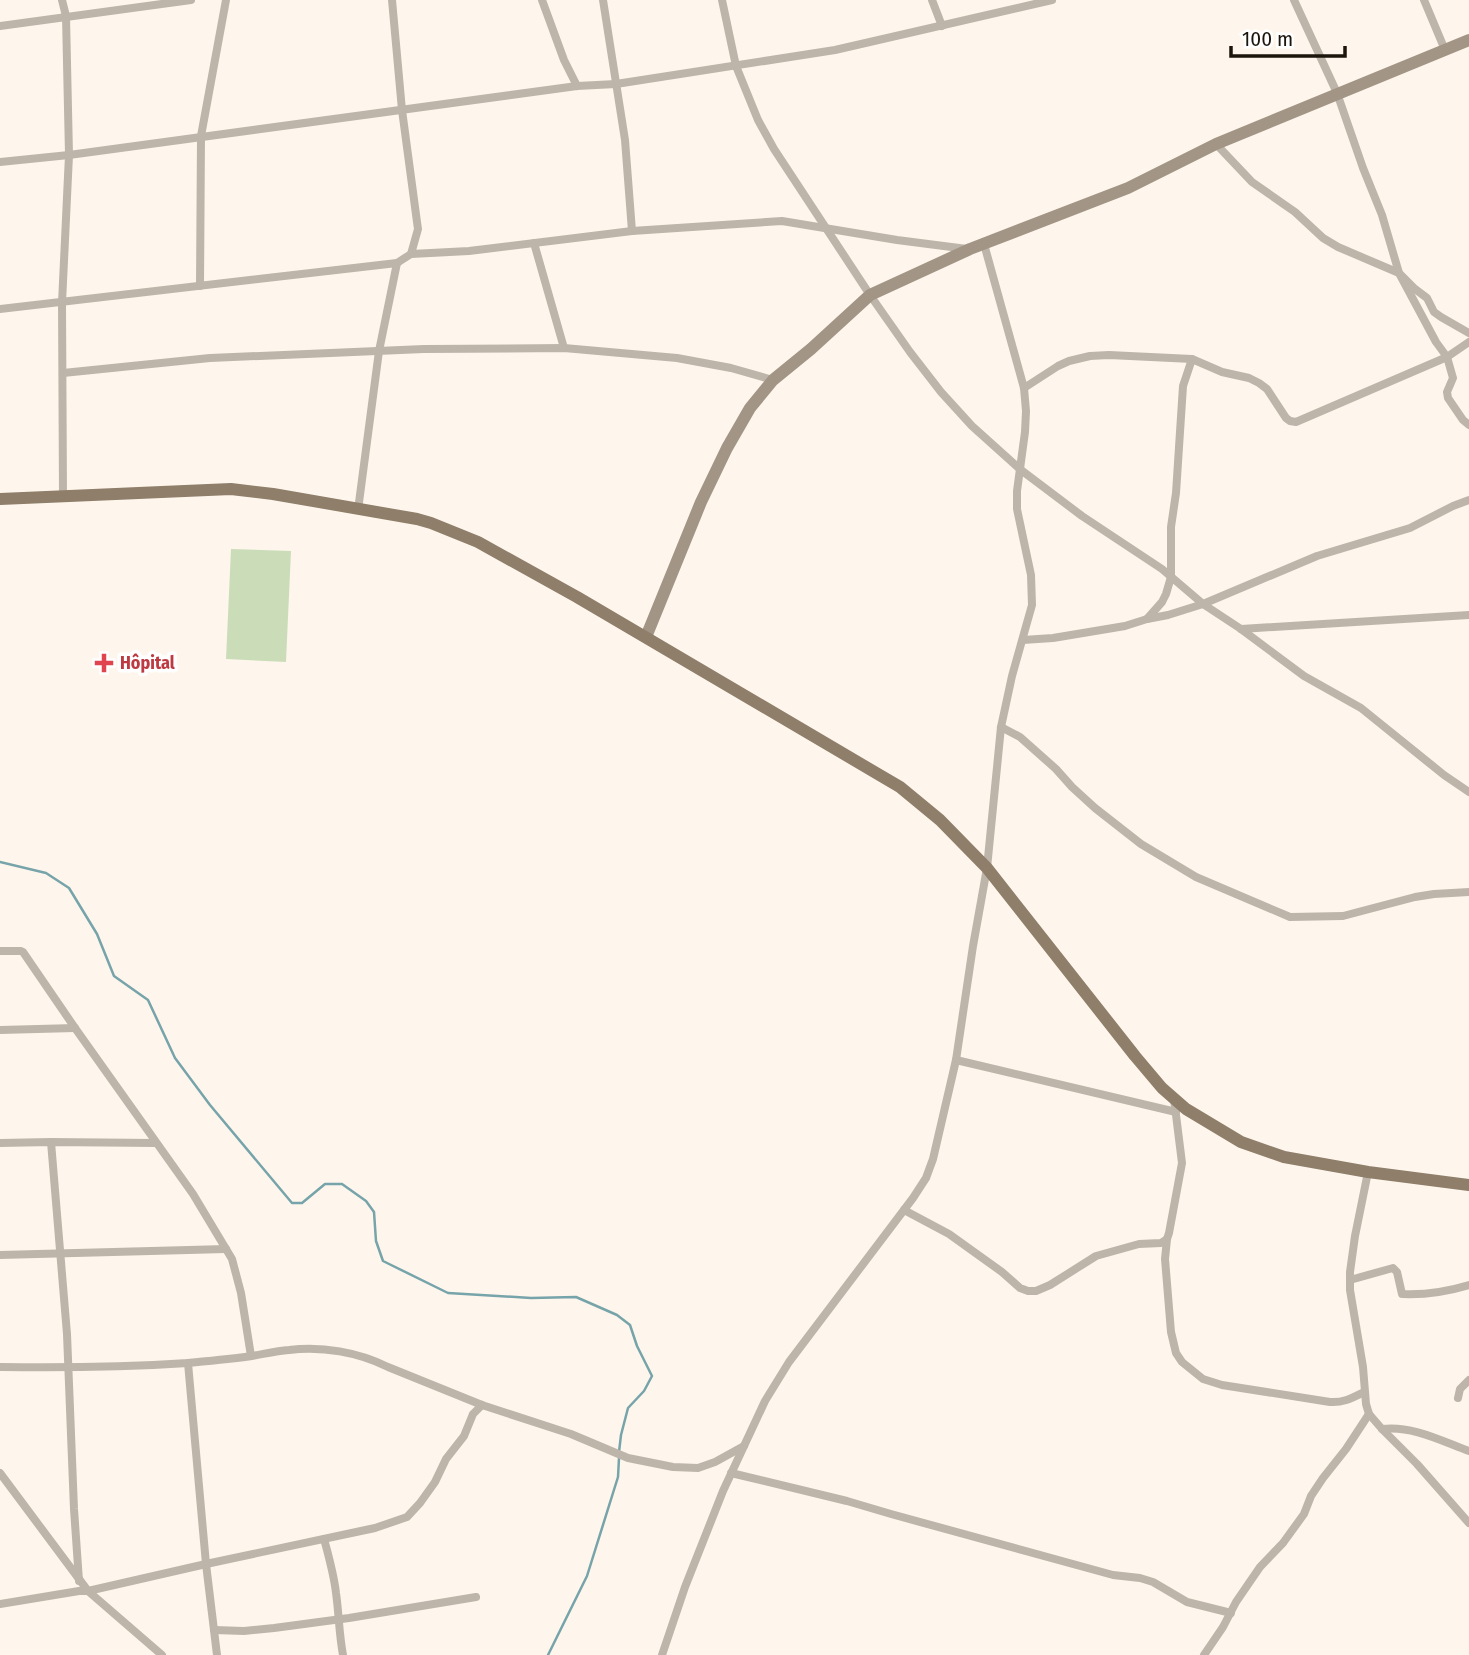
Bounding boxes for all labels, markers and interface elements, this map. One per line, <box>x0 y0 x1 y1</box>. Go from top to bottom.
scale bar <box>1231 14 1345 58</box>
text: 100 m <box>1242 26 1293 52</box>
place label: Hôpital <box>120 652 175 674</box>
marker: Hôpital <box>94 653 114 673</box>

